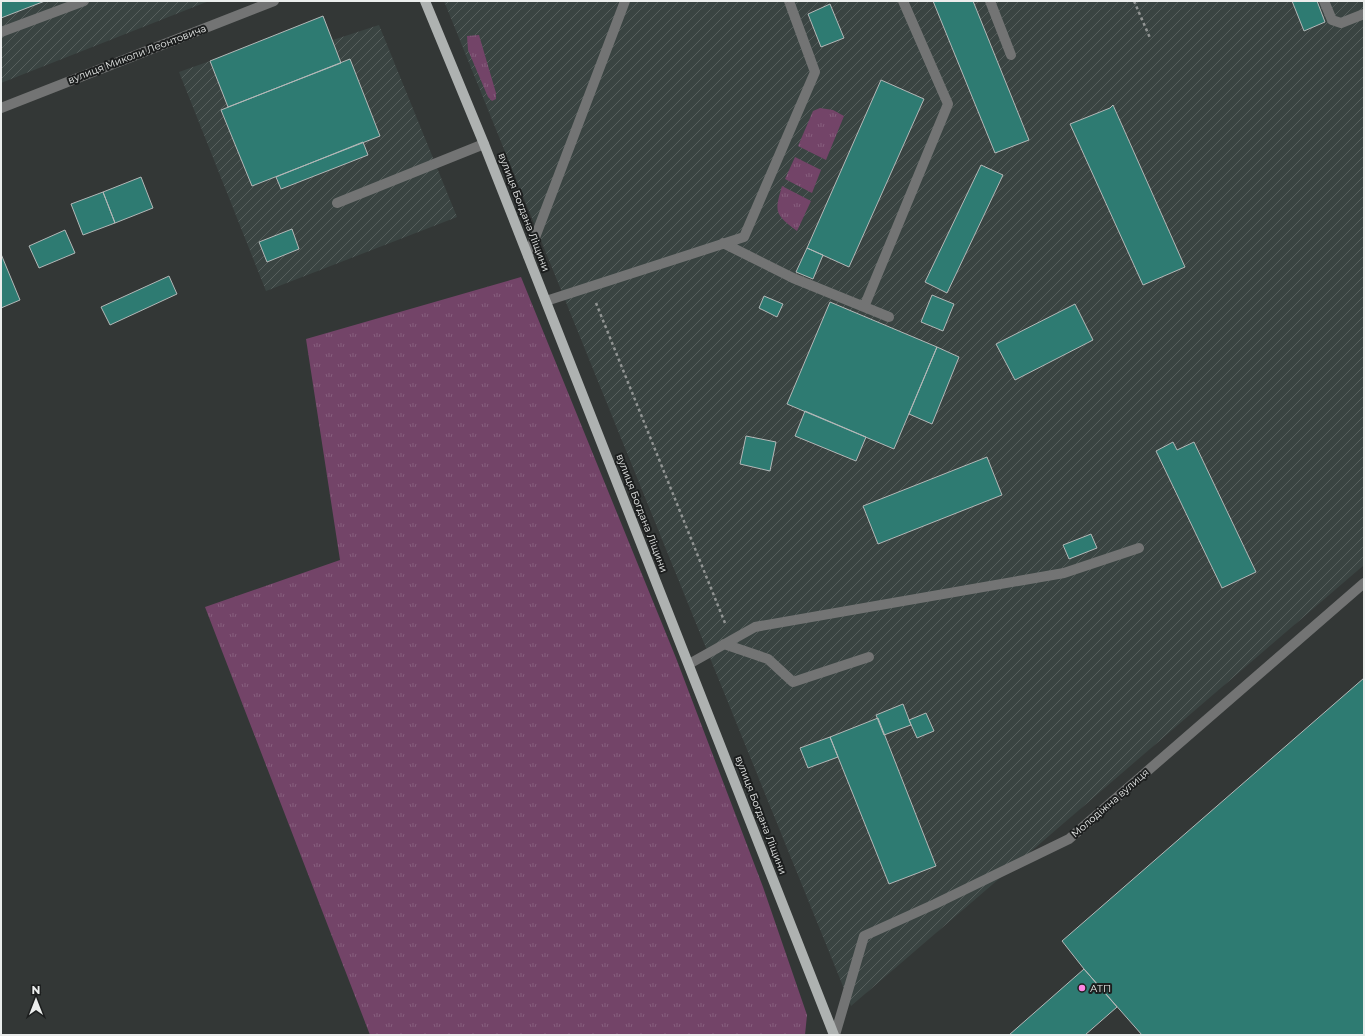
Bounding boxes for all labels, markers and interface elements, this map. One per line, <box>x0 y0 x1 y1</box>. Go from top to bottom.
street label: вулиця Миколи Леонтовича <box>66 22 208 86</box>
street label: вулиця Богдана Ліщини <box>495 151 553 273</box>
street label: вулиця Богдана Ліщини <box>613 452 671 574</box>
street label: вулиця Богдана Ліщини <box>732 754 790 876</box>
street label: Молодіжна вулиця <box>1068 766 1152 840</box>
north arrow <box>16 980 56 1020</box>
place label: АТП <box>1090 982 1111 995</box>
text: N <box>32 983 40 997</box>
marker: АТП <box>1077 983 1087 993</box>

